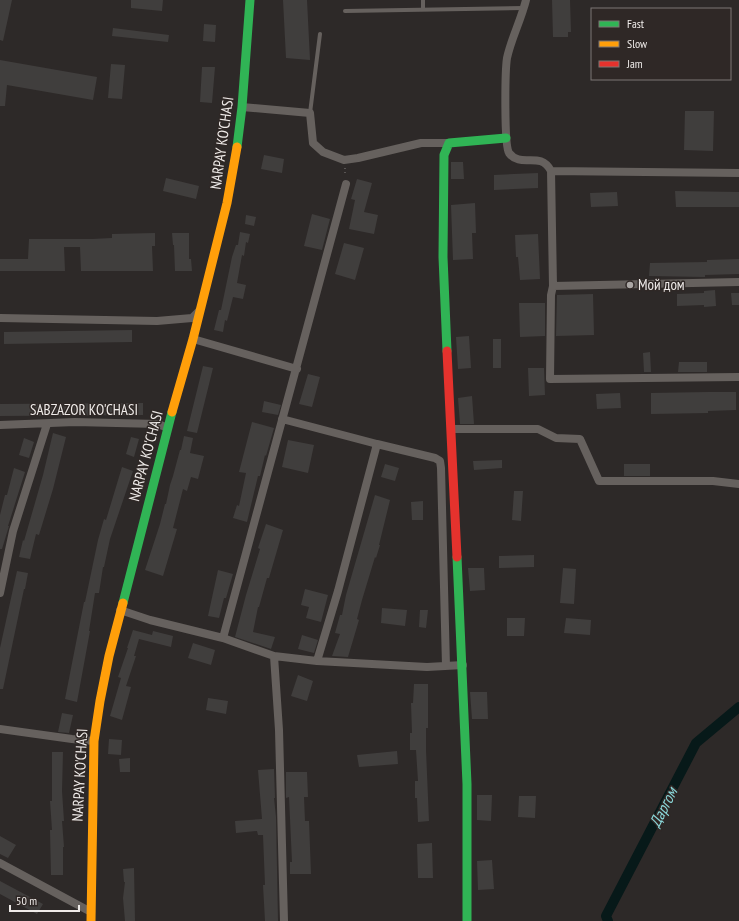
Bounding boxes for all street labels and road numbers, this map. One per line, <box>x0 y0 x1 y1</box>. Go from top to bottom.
street label: NARPAY KO'CHASI <box>206 95 237 190</box>
street label: SABZAZOR KO'CHASI <box>30 400 138 419</box>
street label: NARPAY KO'CHASI <box>124 408 167 503</box>
street label: NARPAY KO'CHASI <box>68 728 91 822</box>

